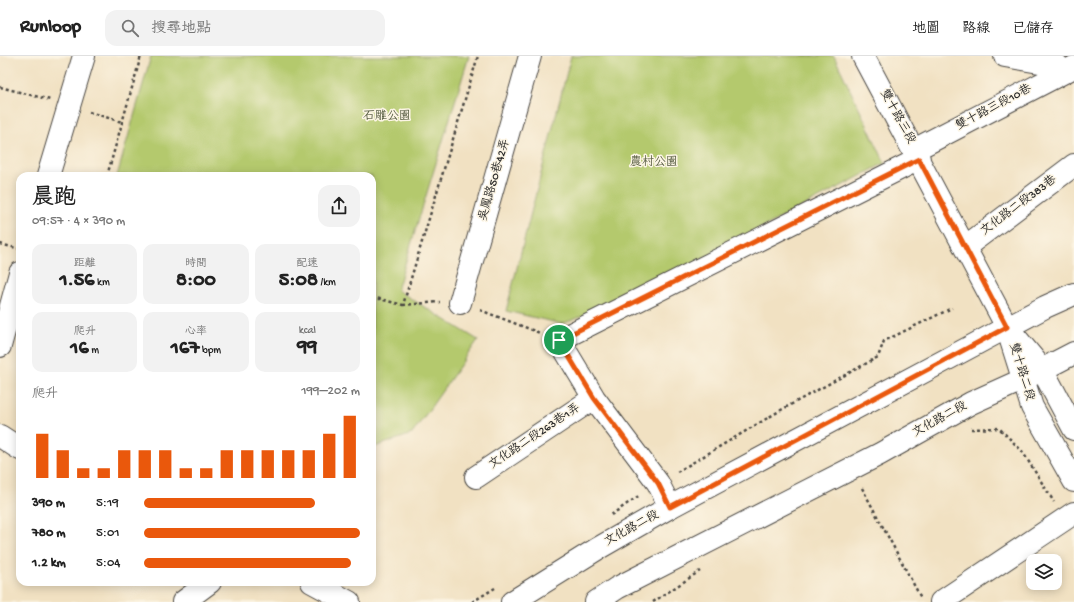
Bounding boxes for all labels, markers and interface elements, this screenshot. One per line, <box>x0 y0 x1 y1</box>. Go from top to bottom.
search box <box>105 10 385 46</box>
text: Runloop <box>20 16 81 39</box>
icon: search <box>119 17 141 39</box>
text: 搜尋地點 <box>151 20 211 38</box>
text: 地圖 <box>912 21 940 38</box>
text: 路線 <box>962 21 990 38</box>
text: 已儲存 <box>1012 21 1054 38</box>
street label: 雙十路三段10巷 <box>953 80 1034 134</box>
street label: 雙十路三段 <box>876 86 919 147</box>
park label: 石雕公園 <box>363 109 411 124</box>
street label: 吳鳳路50巷42弄 <box>476 137 513 223</box>
park label: 農村公園 <box>630 154 678 170</box>
street label: 文化路二段383巷 <box>978 172 1060 239</box>
button: share <box>318 185 360 227</box>
text: 晨跑 <box>32 186 76 212</box>
text: 09:57 · 4 × 390 m <box>32 214 125 229</box>
text: 距離 <box>74 258 96 270</box>
text: 時間 <box>185 258 207 270</box>
text: 配速 <box>296 258 318 270</box>
text: 1.56 <box>59 270 95 293</box>
text: 8:00 <box>176 270 216 293</box>
text: 5:08 <box>279 270 318 293</box>
text: km <box>95 277 110 289</box>
text: /km <box>318 277 336 289</box>
pin <box>542 323 576 357</box>
text: kcal <box>299 325 316 337</box>
text: 爬升 <box>74 326 96 338</box>
text: 心率 <box>185 326 207 338</box>
icon: arrive <box>548 329 570 351</box>
text: 99 <box>297 337 317 360</box>
text: 16 <box>70 338 89 361</box>
text: 167 <box>171 338 199 361</box>
street label: 雙十路二段 <box>1006 341 1038 403</box>
text: m <box>89 345 99 357</box>
text: bpm <box>199 345 221 357</box>
text: 199–202 m <box>301 384 360 399</box>
text: 爬升 <box>32 387 58 402</box>
street label: 文化路二段 <box>910 398 970 441</box>
street label: 文化路二段263巷1弄 <box>486 400 583 473</box>
text: 390 m <box>32 496 65 511</box>
text: 5:19 <box>96 496 119 511</box>
street label: 文化路二段 <box>602 507 662 550</box>
text: 780 m <box>32 526 66 541</box>
text: 5:01 <box>96 526 120 541</box>
map controls <box>1026 554 1062 590</box>
button: layers <box>1026 554 1062 590</box>
text: 1.2 km <box>32 556 66 571</box>
text: 5:04 <box>96 556 120 571</box>

